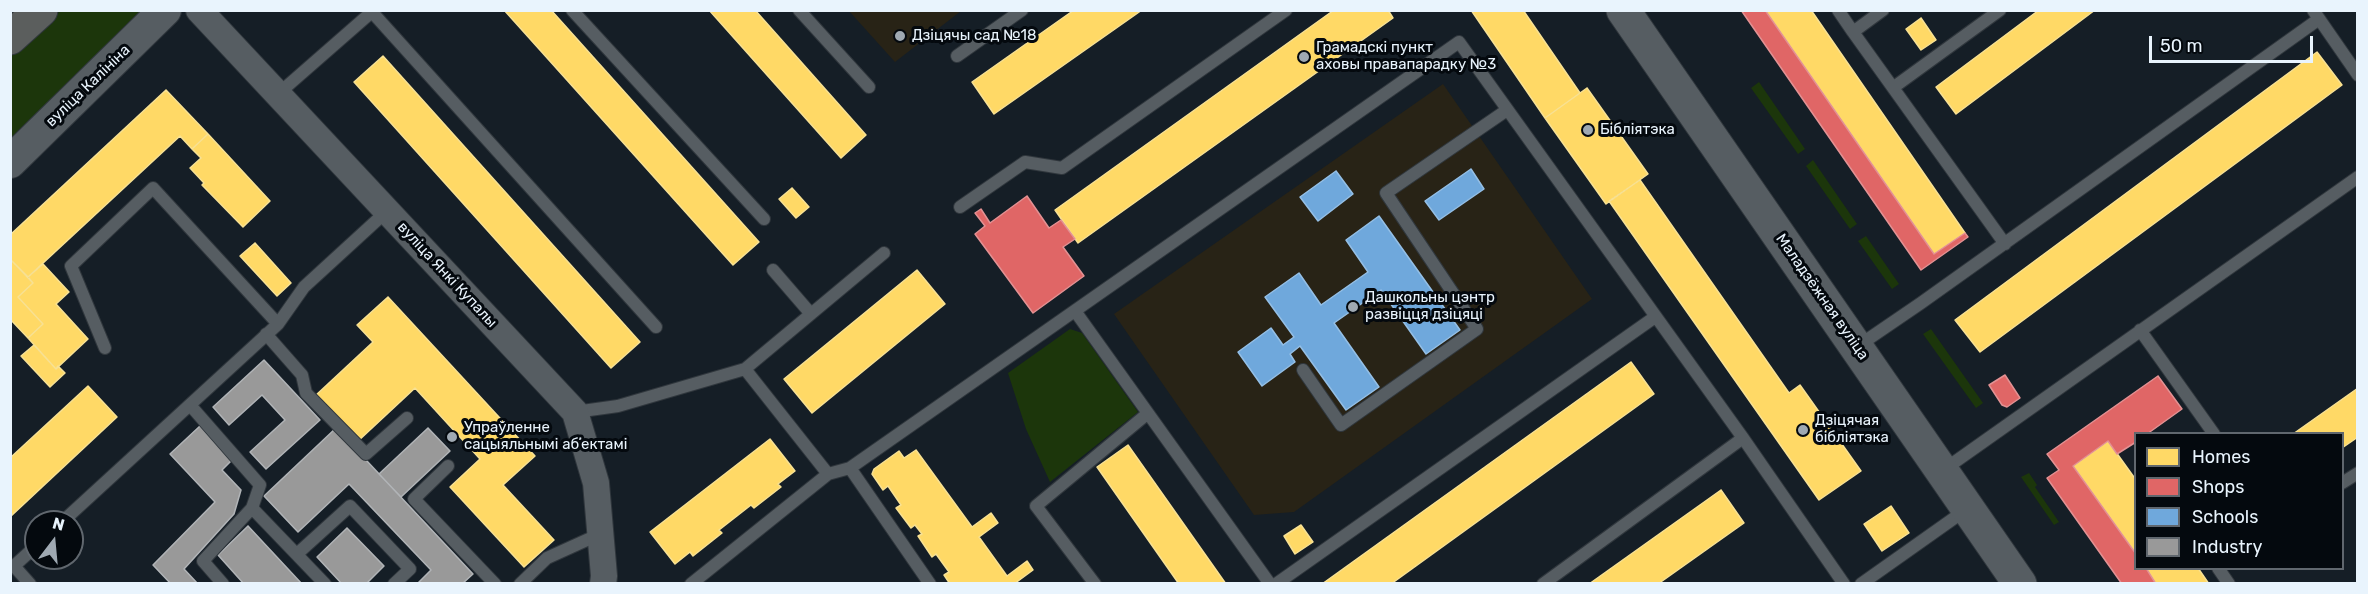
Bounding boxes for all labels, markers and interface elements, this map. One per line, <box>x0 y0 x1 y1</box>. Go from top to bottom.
scale bar <box>2152 24 2316 62</box>
place label: Дзіцячы сад №18 <box>912 27 1036 45</box>
marker: Дзіцячы сад №18 <box>893 29 907 43</box>
text: 50 m <box>2160 35 2203 57</box>
place label: Грамадскі пункт аховы правапарадку №3 <box>1316 39 1496 74</box>
street label: вуліца Калініна <box>42 41 134 131</box>
marker: Грамадскі пункт аховы правапарадку №3 <box>1297 50 1311 64</box>
place label: Бібліятэка <box>1600 121 1675 139</box>
marker: Бібліятэка <box>1581 123 1595 137</box>
street label: вуліца Янкі Купалы <box>393 219 501 331</box>
street label: Маладзёжная вуліца <box>1772 231 1872 363</box>
place label: Дашкольны цэнтр развіцця дзіцяці <box>1365 289 1495 324</box>
marker: Дашкольны цэнтр развіцця дзіцяці <box>1346 300 1360 314</box>
place label: Дзіцячая бібліятэка <box>1815 412 1889 447</box>
place label: Упраўленне сацыяльнымі абʼектамі <box>464 419 627 454</box>
marker: Дзіцячая бібліятэка <box>1796 423 1810 437</box>
marker: Упраўленне сацыяльнымі абʼектамі <box>445 430 459 444</box>
legend <box>2134 432 2344 570</box>
text: Homes <box>2192 446 2250 468</box>
text: Shops <box>2192 476 2244 498</box>
text: Schools <box>2192 506 2258 528</box>
north arrow <box>24 510 84 570</box>
text: N <box>50 513 67 535</box>
text: Industry <box>2192 536 2262 558</box>

